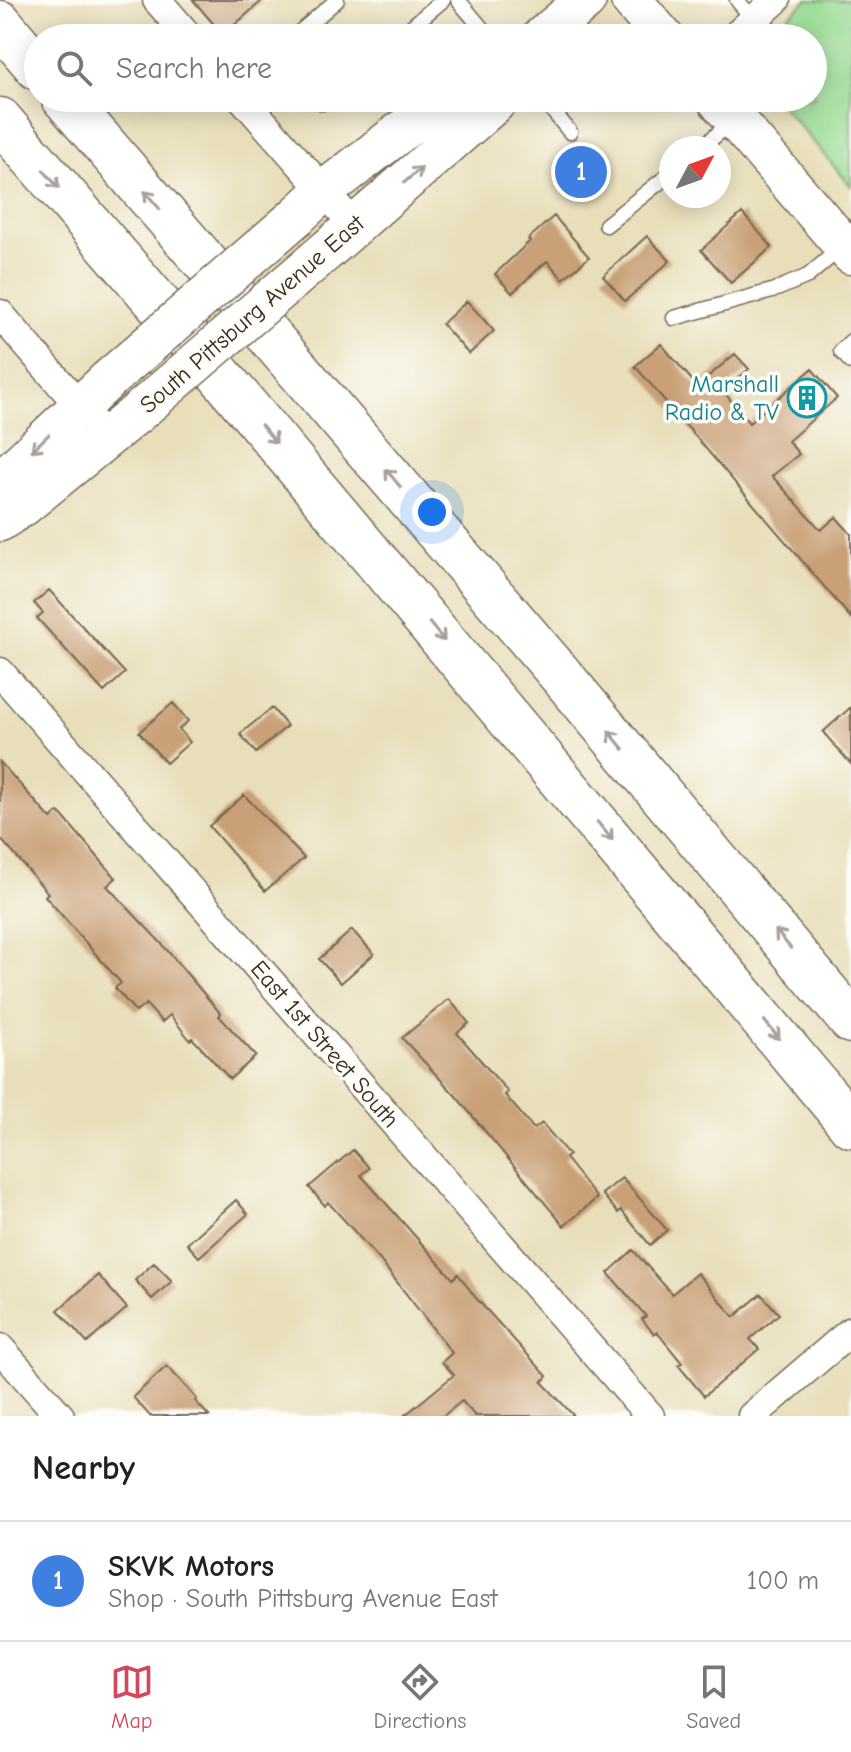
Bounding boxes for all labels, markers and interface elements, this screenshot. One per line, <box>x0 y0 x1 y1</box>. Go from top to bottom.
search box <box>24 24 827 112</box>
icon: search <box>52 46 96 90</box>
text: Search here <box>116 51 272 86</box>
north arrow <box>659 136 731 208</box>
pin: 1 <box>555 142 607 202</box>
one-way arrow <box>403 166 423 184</box>
one-way arrow <box>42 169 60 189</box>
one-way arrow <box>143 190 161 210</box>
street label: South Pittsburg Avenue East <box>134 208 371 419</box>
place label: Marshall Radio & TV <box>665 370 779 426</box>
building icon: Marshall Radio & TV <box>786 377 828 419</box>
one-way arrow <box>260 423 278 444</box>
one-way arrow <box>30 434 50 453</box>
one-way arrow <box>384 469 402 489</box>
your location <box>412 492 452 532</box>
one-way arrow <box>428 622 446 642</box>
one-way arrow <box>607 731 625 751</box>
one-way arrow <box>596 820 614 841</box>
one-way arrow <box>774 929 792 950</box>
street label: East 1st Street South <box>245 955 405 1133</box>
one-way arrow <box>763 1019 781 1040</box>
text: Nearby <box>32 1448 135 1488</box>
text: SKVK Motors <box>108 1549 274 1584</box>
text: 1 <box>53 1566 63 1596</box>
text: 100 m <box>747 1566 819 1596</box>
text: Shop · South Pittsburg Avenue East <box>108 1584 498 1614</box>
tab: Map <box>110 1660 154 1734</box>
tab: Directions <box>374 1660 467 1734</box>
tab: Saved <box>686 1660 741 1734</box>

